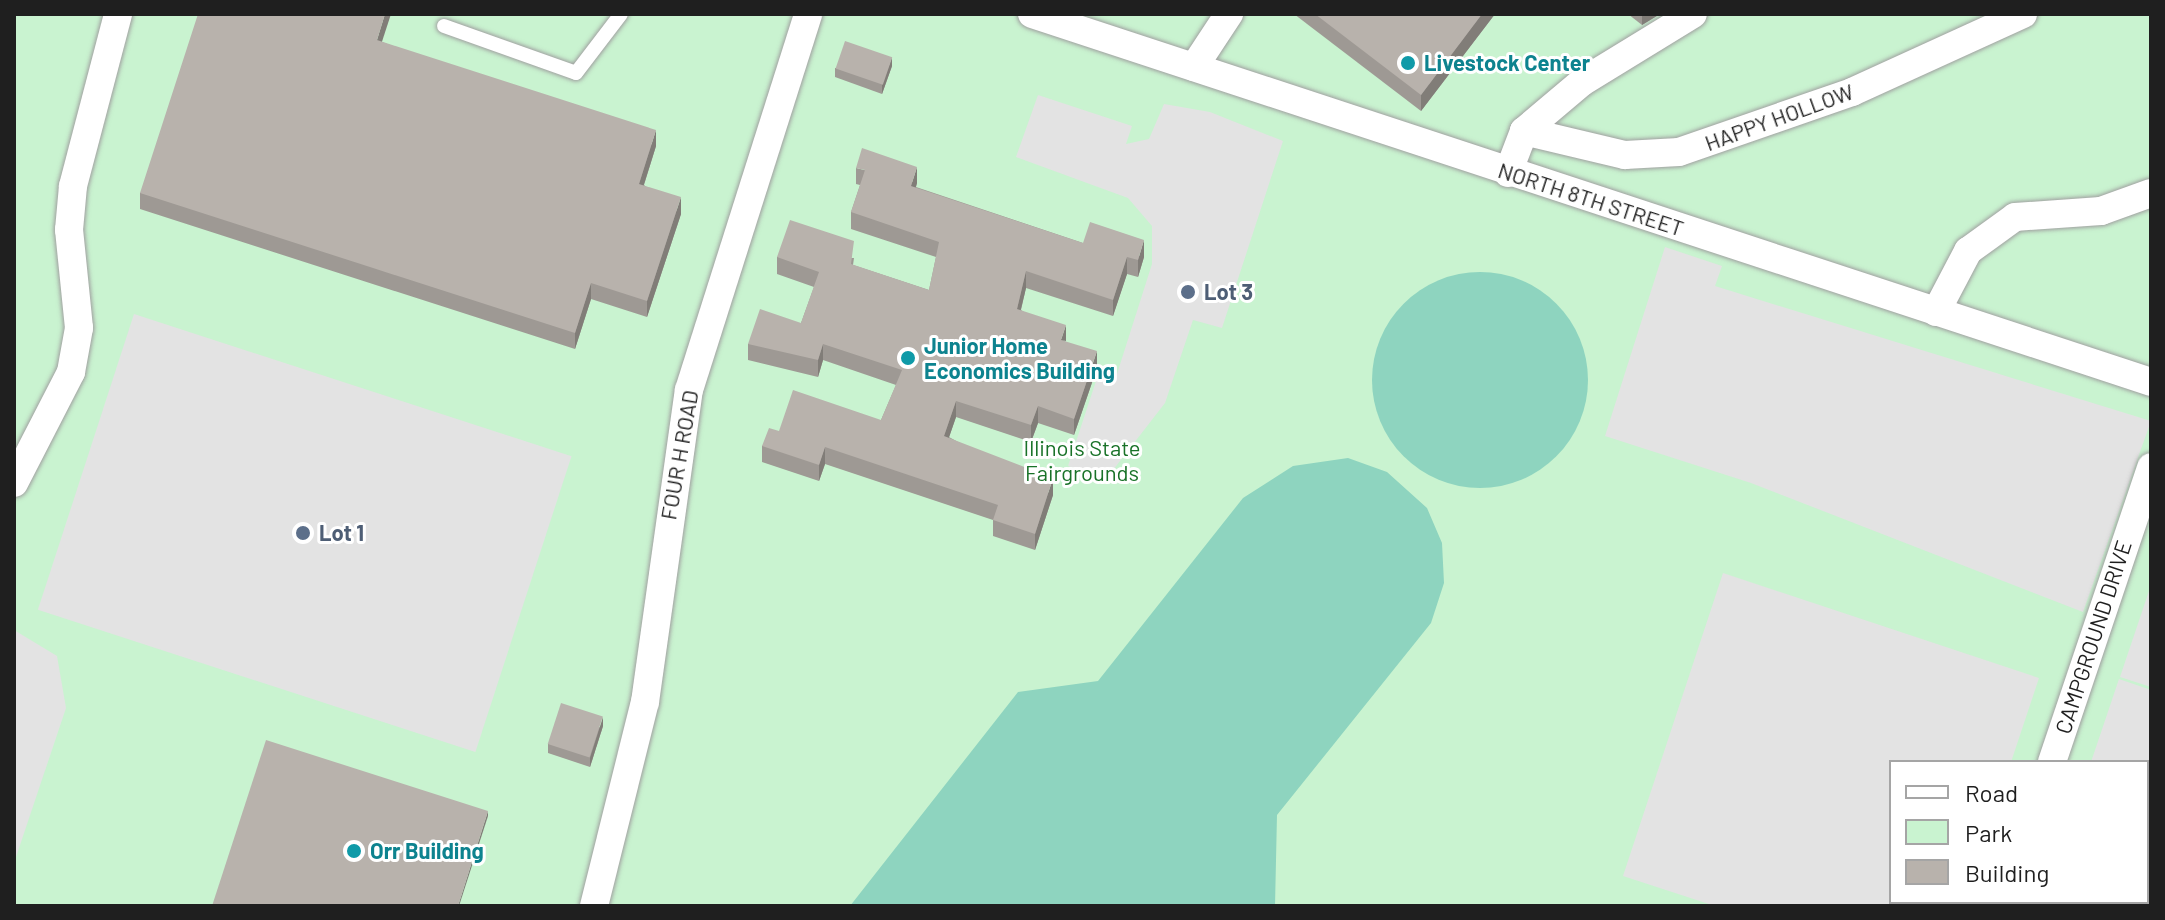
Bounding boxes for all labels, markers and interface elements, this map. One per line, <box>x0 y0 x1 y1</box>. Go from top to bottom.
place label: Livestock Center <box>1424 50 1590 76</box>
marker: Livestock Center <box>1399 54 1417 72</box>
street label: HAPPY HOLLOW <box>1701 78 1857 156</box>
street label: NORTH 8TH STREET <box>1495 157 1687 241</box>
place label: Lot 3 <box>1204 279 1253 305</box>
marker: Lot 3 <box>1179 283 1197 301</box>
place label: Junior Home Economics Building <box>924 332 1115 384</box>
marker: Junior Home Economics Building <box>899 349 917 367</box>
street label: FOUR H ROAD <box>655 388 703 522</box>
park label: Illinois State Fairgrounds <box>1023 434 1141 486</box>
place label: Lot 1 <box>319 520 364 546</box>
marker: Lot 1 <box>294 524 312 542</box>
street label: CAMPGROUND DRIVE <box>2049 537 2137 737</box>
legend <box>1889 760 2149 904</box>
text: Road <box>1965 778 2018 807</box>
text: Park <box>1965 818 2012 847</box>
place label: Orr Building <box>370 838 484 864</box>
marker: Orr Building <box>345 842 363 860</box>
text: Building <box>1965 858 2049 887</box>

